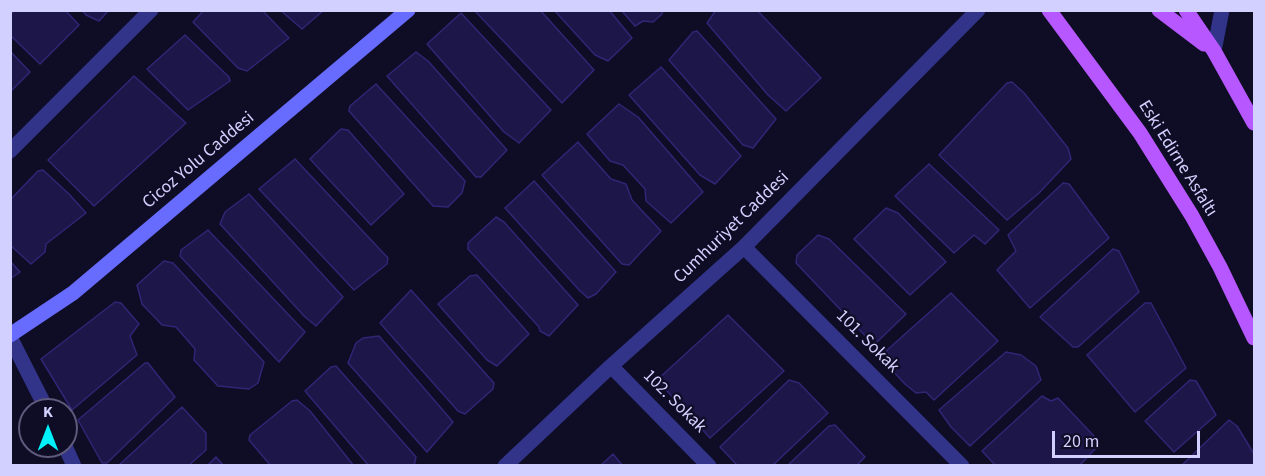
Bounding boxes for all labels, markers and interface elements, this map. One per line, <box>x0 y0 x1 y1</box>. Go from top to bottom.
street label: Eski Edirne Asfaltı <box>1133 97 1221 221</box>
street label: Cicoz Yolu Caddesi <box>139 108 259 214</box>
street label: Cumhuriyet Caddesi <box>670 167 794 289</box>
street label: 101. Sokak <box>831 306 903 378</box>
street label: 102. Sokak <box>638 366 710 438</box>
north arrow <box>18 398 78 458</box>
text: K <box>43 401 53 423</box>
scale bar <box>1055 419 1204 457</box>
text: 20 m <box>1063 429 1099 454</box>

